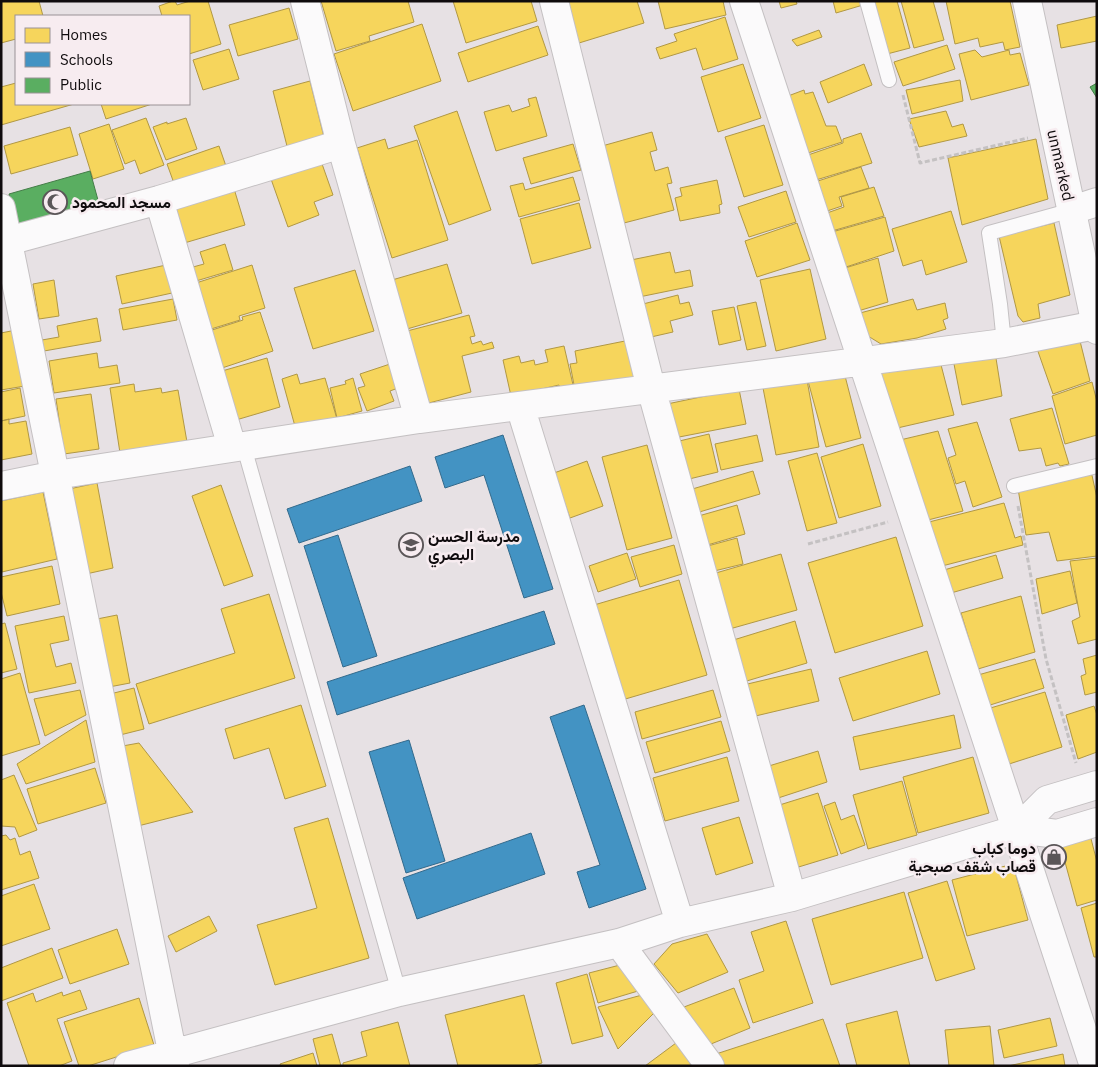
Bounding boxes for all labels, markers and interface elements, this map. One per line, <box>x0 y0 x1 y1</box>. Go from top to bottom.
legend <box>15 15 190 105</box>
text: Homes <box>60 25 108 44</box>
text: Schools <box>60 50 113 69</box>
text: Public <box>60 75 102 94</box>
street label: unmarked <box>1043 127 1079 203</box>
mosque icon: مسجد المحمود <box>42 189 68 215</box>
place label: مسجد المحمود <box>72 192 171 213</box>
place label: مدرسة الحسن البصري <box>428 526 520 568</box>
school or university icon: مدرسة الحسن البصري <box>398 532 424 558</box>
place label: دوما كباب قصاب شقف صبحية <box>908 838 1036 876</box>
shop icon: دوما كباب قصاب شقف صبحية <box>1041 844 1067 870</box>

